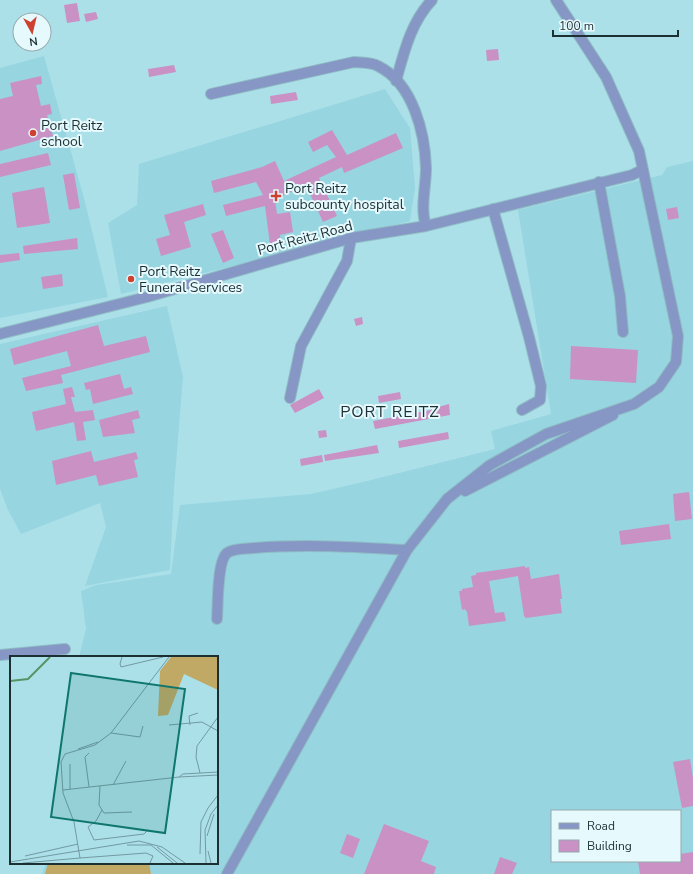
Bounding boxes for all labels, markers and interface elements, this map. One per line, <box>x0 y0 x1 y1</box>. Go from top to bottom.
north arrow <box>12 12 52 52</box>
scale bar <box>553 12 678 38</box>
text: 100 m <box>559 18 594 34</box>
text: N <box>28 33 38 49</box>
place label: Port Reitz school <box>41 116 103 151</box>
marker: Port Reitz school <box>28 128 38 138</box>
place label: Port Reitz subcounty hospital <box>285 179 405 214</box>
marker: Port Reitz subcounty hospital <box>270 190 282 202</box>
street label: Port Reitz Road <box>255 216 355 260</box>
place label: Port Reitz Funeral Services <box>139 262 243 297</box>
marker: Port Reitz Funeral Services <box>126 274 136 284</box>
district label: PORT REITZ <box>340 401 440 423</box>
inset map <box>10 656 218 864</box>
legend <box>551 810 681 862</box>
text: Road <box>587 818 615 834</box>
text: Building <box>587 838 632 854</box>

